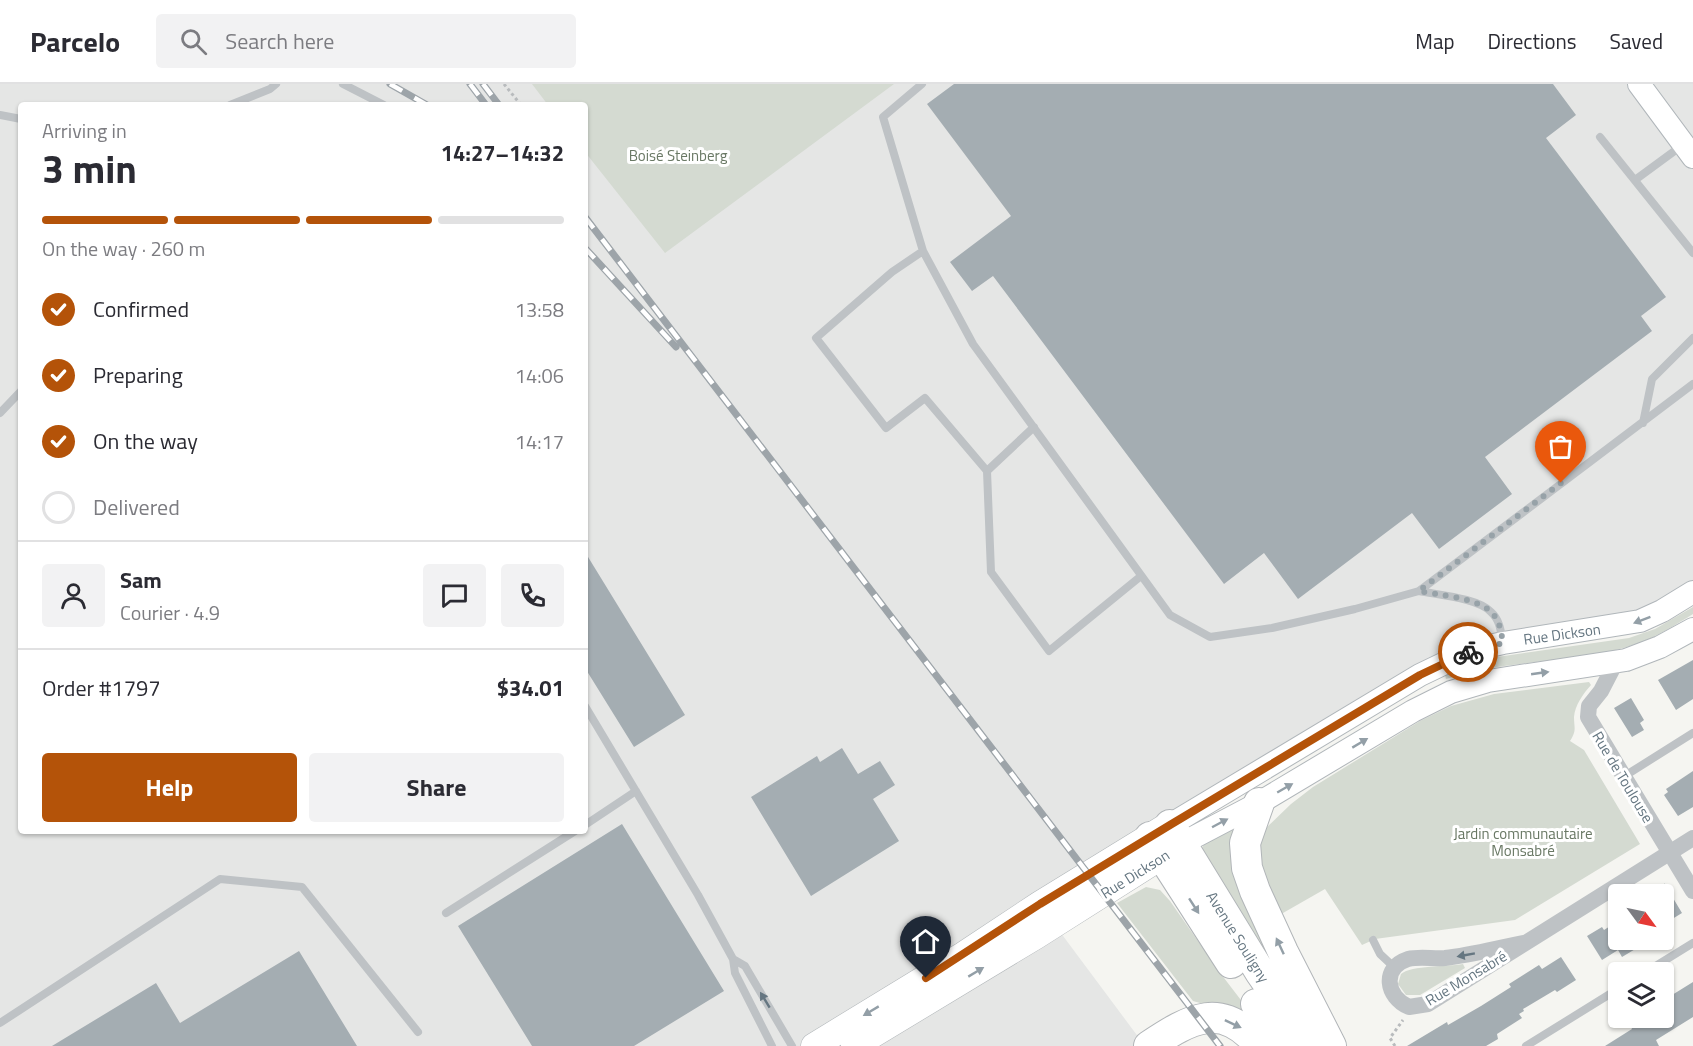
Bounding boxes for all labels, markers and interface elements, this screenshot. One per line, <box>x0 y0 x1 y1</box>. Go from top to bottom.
search box <box>156 14 576 68</box>
text: Parcelo <box>30 20 120 63</box>
text: Search here <box>225 24 334 58</box>
icon: search <box>177 25 210 58</box>
text: Map <box>1415 25 1455 57</box>
text: Directions <box>1488 25 1577 57</box>
text: Saved <box>1610 25 1663 57</box>
text: Arriving in <box>42 115 127 146</box>
text: 14:27–14:32 <box>441 136 564 170</box>
text: 3 min <box>42 139 137 198</box>
park label: Boisé Steinberg <box>629 144 728 167</box>
text: On the way · 260 m <box>42 233 205 264</box>
text: Confirmed <box>93 292 189 326</box>
icon: check <box>42 293 75 326</box>
text: 13:58 <box>515 294 564 325</box>
text: Preparing <box>93 358 183 392</box>
icon: check <box>42 359 75 392</box>
text: 14:06 <box>515 360 564 391</box>
pin <box>1535 421 1586 483</box>
text: On the way <box>93 424 198 458</box>
icon: check <box>42 425 75 458</box>
text: 14:17 <box>515 426 564 457</box>
icon: bag <box>1544 430 1577 463</box>
text: Delivered <box>93 490 180 524</box>
text: Sam <box>120 563 162 597</box>
button: person <box>42 564 105 627</box>
button: chat <box>423 564 486 627</box>
button: phone <box>501 564 564 627</box>
text: Courier · 4.9 <box>120 597 220 628</box>
one-way arrow <box>1632 615 1650 625</box>
street label: Rue Dickson <box>1522 617 1602 651</box>
courier <box>1438 622 1498 682</box>
icon: bike <box>1452 636 1485 669</box>
one-way arrow <box>1530 669 1549 678</box>
text: Order #1797 <box>42 671 161 705</box>
text: $34.01 <box>497 671 564 705</box>
street label: Rue de Toulouse <box>1587 727 1659 827</box>
one-way arrow <box>1352 737 1368 748</box>
button: Help <box>42 753 297 822</box>
button: Share <box>309 753 564 822</box>
one-way arrow <box>1277 783 1294 793</box>
one-way arrow <box>1211 819 1229 829</box>
park label: Jardin communautaire Monsabré <box>1453 822 1593 862</box>
street label: Rue Dickson <box>1096 844 1174 904</box>
north arrow <box>1608 884 1674 950</box>
map controls <box>1608 884 1674 1028</box>
street label: Avenue Souligny <box>1201 887 1275 987</box>
one-way arrow <box>1188 898 1199 914</box>
pin <box>900 916 951 978</box>
icon: home <box>909 925 942 958</box>
one-way arrow <box>1276 938 1285 955</box>
street label: Rue Monsabré <box>1421 945 1511 1011</box>
one-way arrow <box>1456 951 1475 960</box>
button: layers <box>1608 962 1674 1028</box>
one-way arrow <box>968 967 984 978</box>
one-way arrow <box>760 991 770 1008</box>
one-way arrow <box>863 1006 879 1017</box>
one-way arrow <box>1225 1019 1242 1028</box>

